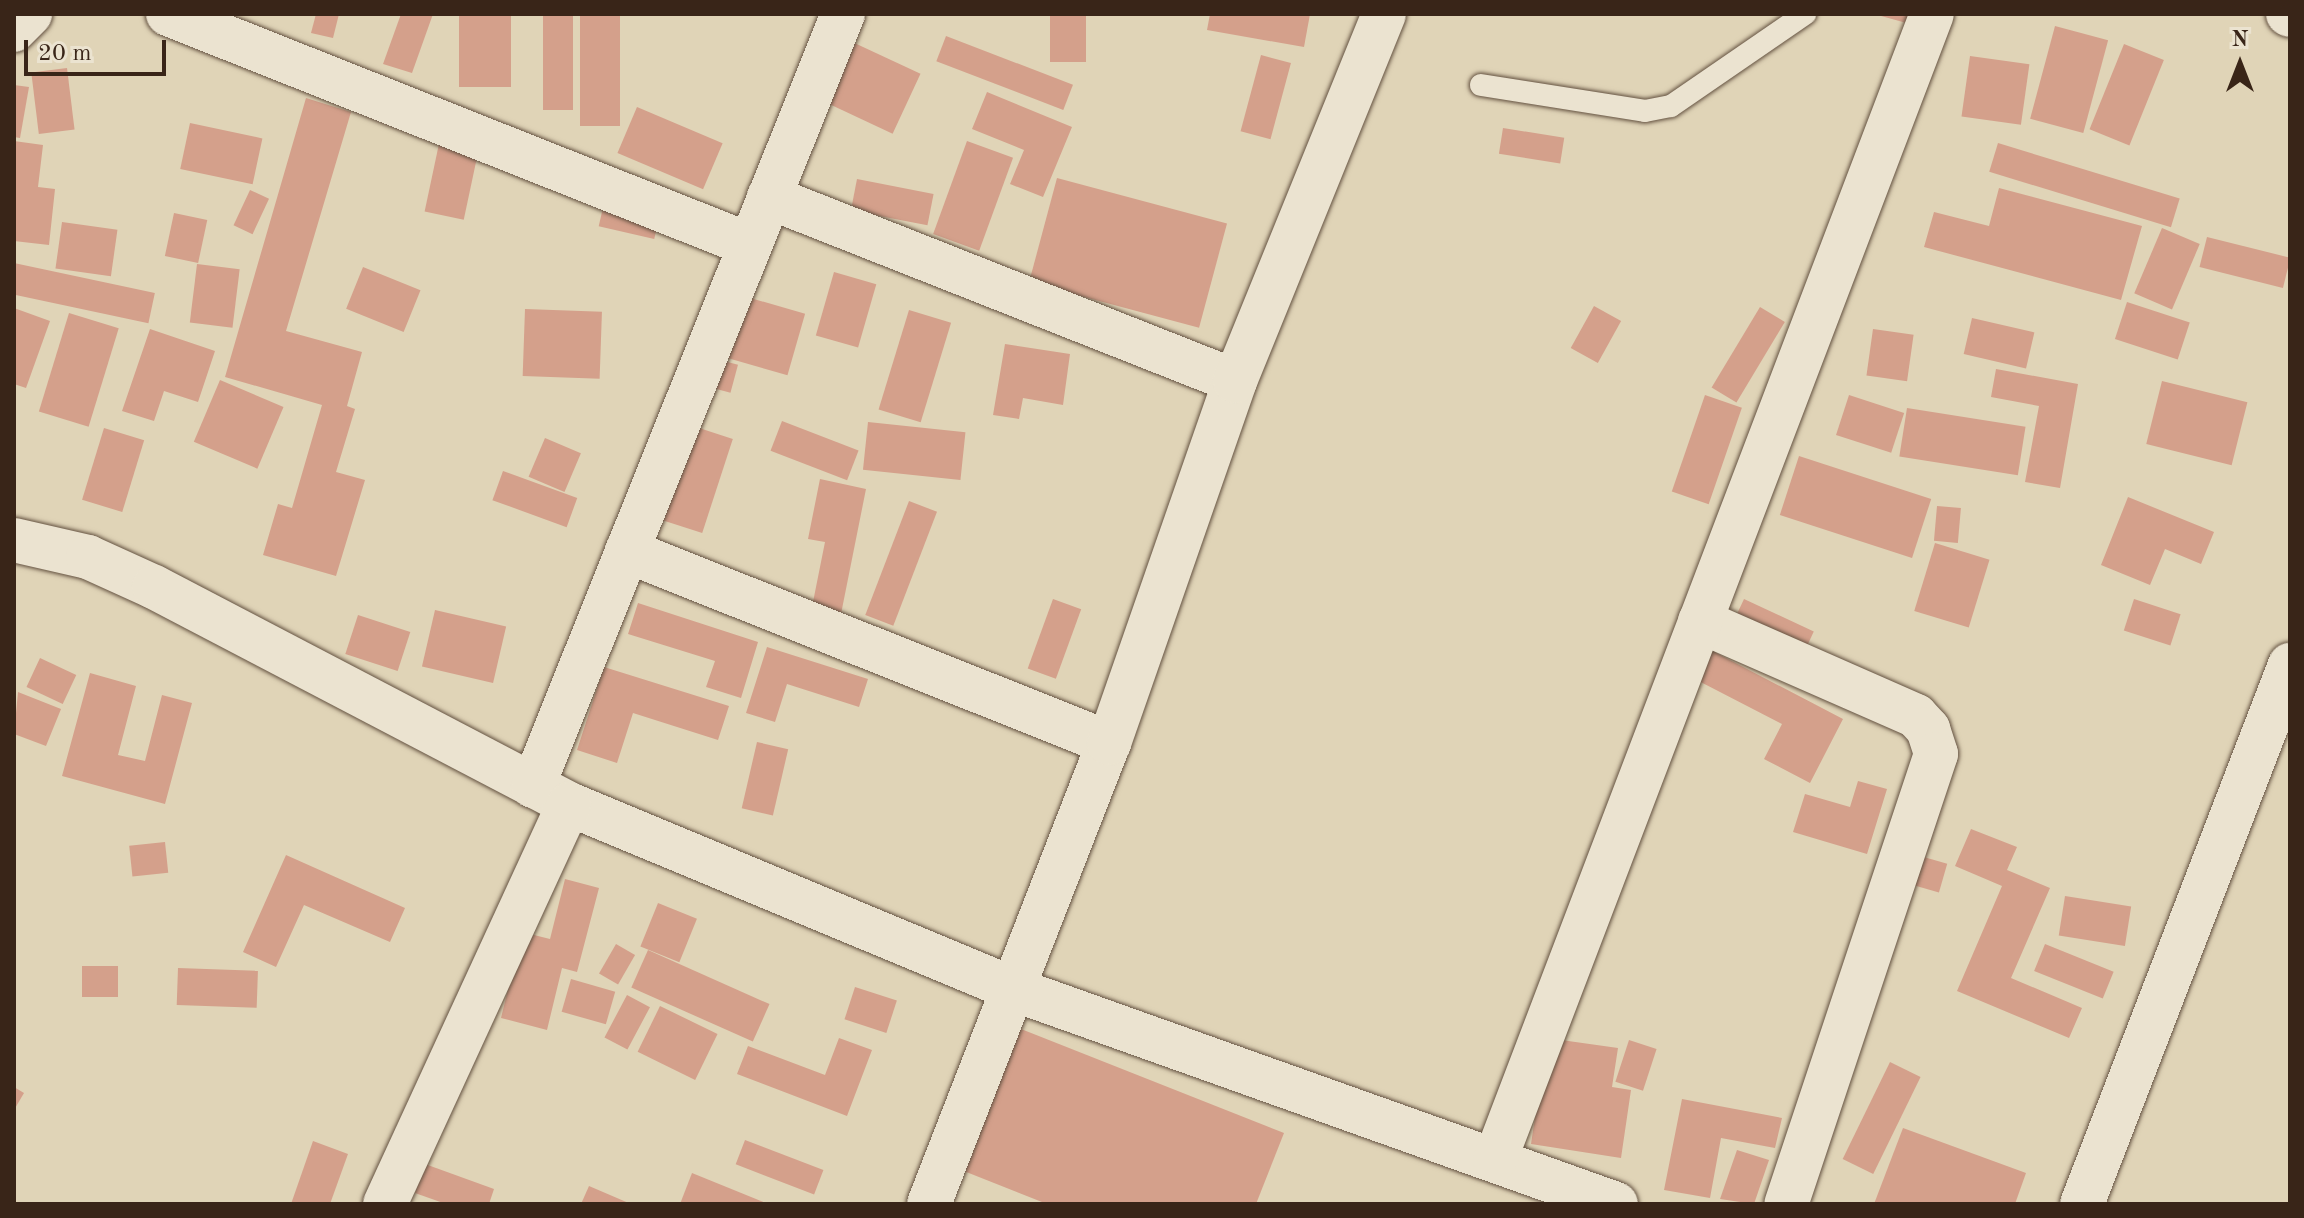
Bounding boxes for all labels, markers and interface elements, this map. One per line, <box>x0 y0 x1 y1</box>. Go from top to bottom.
scale bar <box>28 24 170 74</box>
north arrow <box>2200 24 2280 104</box>
text: N <box>2232 29 2248 51</box>
text: 20 m <box>38 42 92 66</box>

